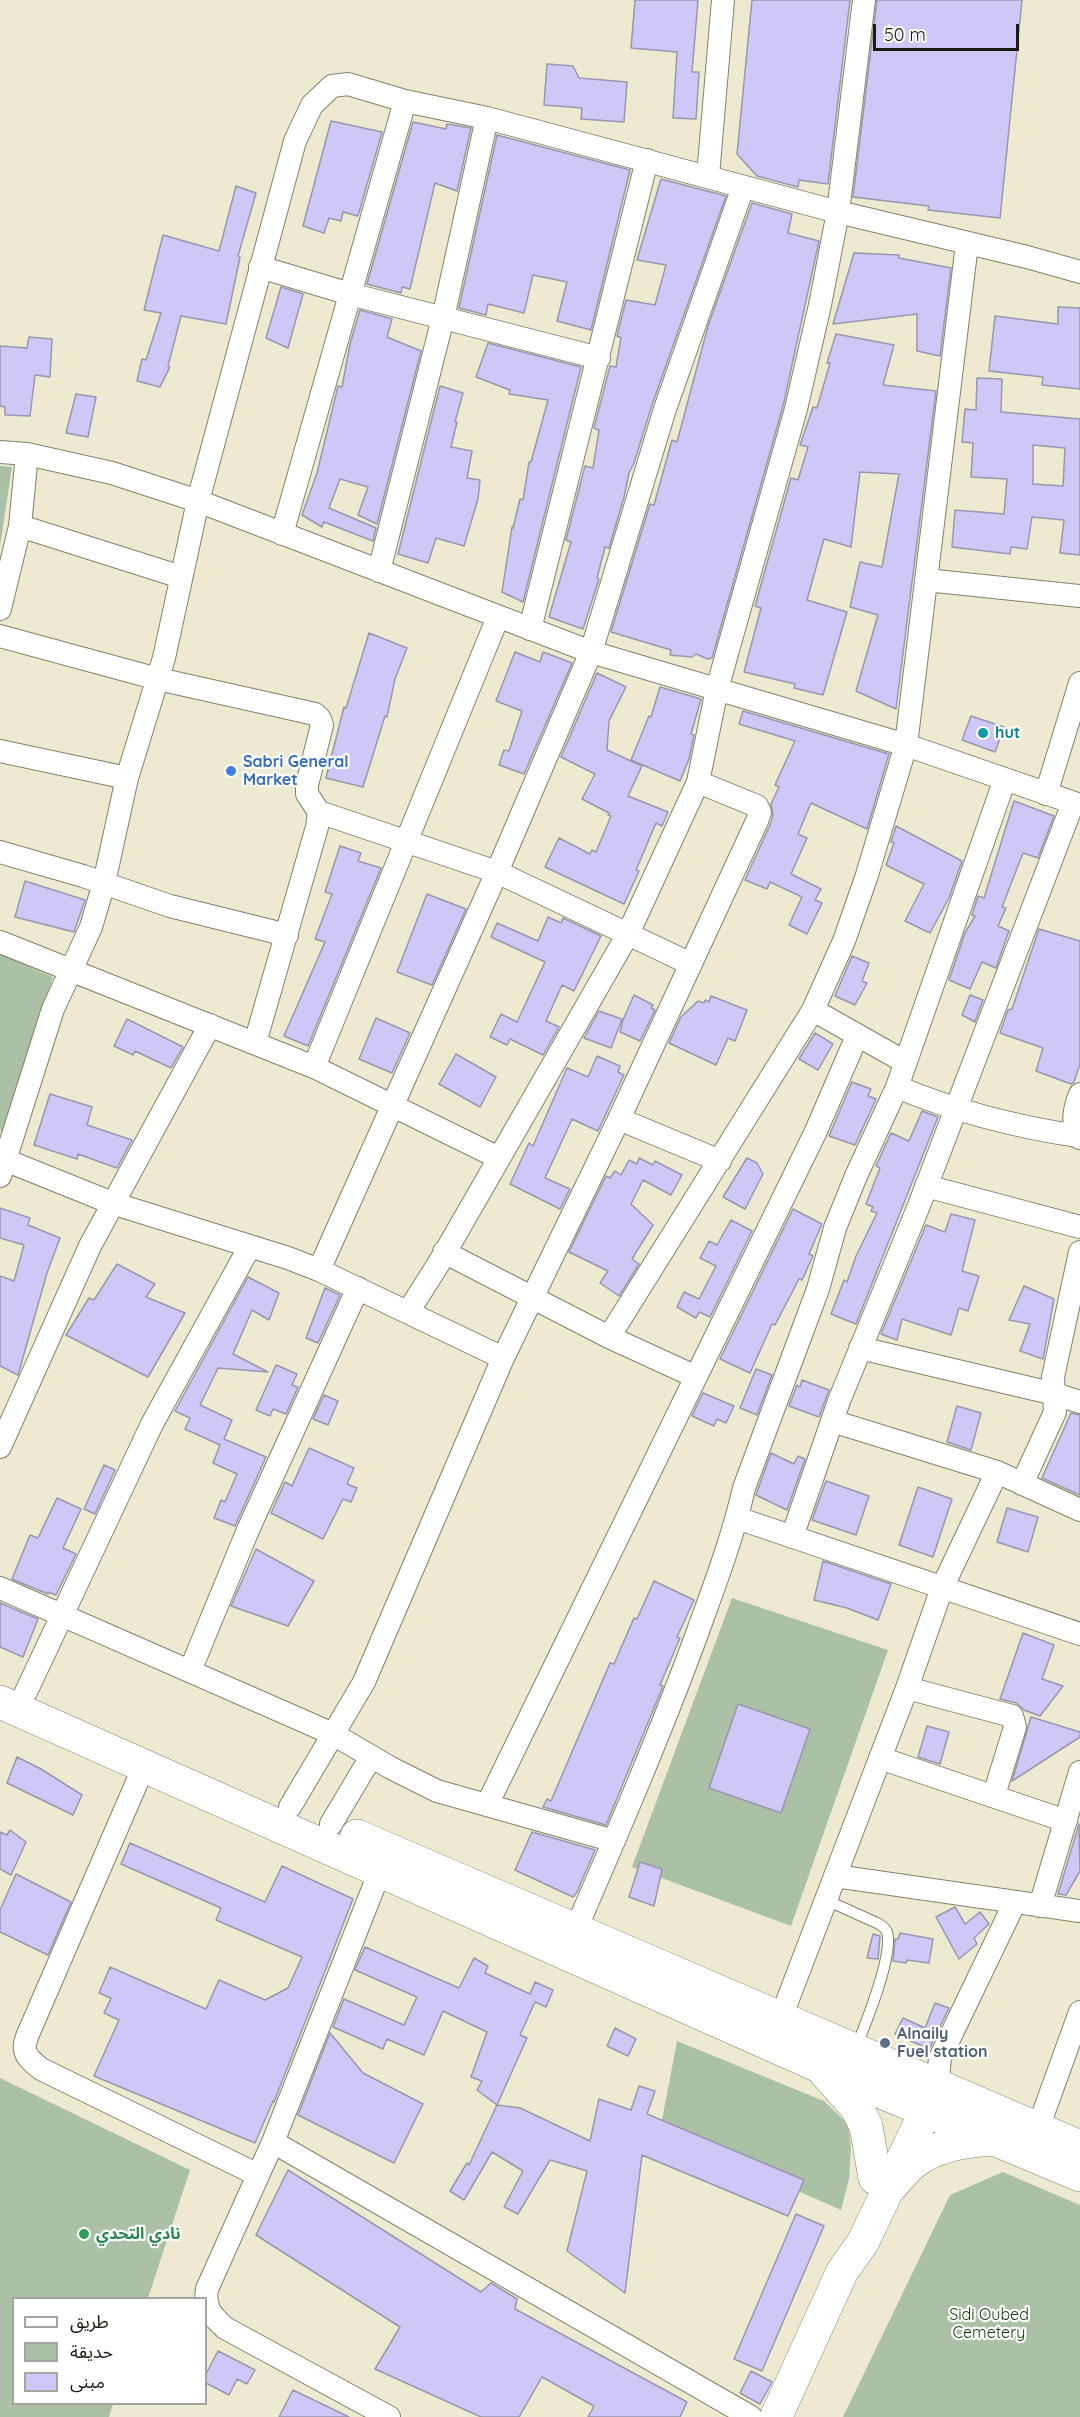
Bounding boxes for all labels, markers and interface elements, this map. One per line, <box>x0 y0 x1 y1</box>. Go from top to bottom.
scale bar <box>876 12 1022 50</box>
text: 50 m <box>884 23 926 46</box>
place label: hut <box>995 723 1020 743</box>
marker: hut <box>976 726 990 740</box>
place label: Sabri General Market <box>243 752 349 790</box>
marker: Sabri General Market <box>224 764 238 778</box>
place label: Alnaily Fuel station <box>897 2024 988 2062</box>
marker: Alnaily Fuel station <box>878 2036 892 2050</box>
place label: نادي التحدي <box>96 2224 180 2244</box>
marker: نادي التحدي <box>77 2227 91 2241</box>
legend <box>12 2297 207 2405</box>
park label: Sidi Oubed Cemetery <box>949 2305 1029 2343</box>
text: طريق <box>70 2310 109 2333</box>
text: حديقة <box>70 2340 113 2363</box>
text: مبنى <box>70 2370 105 2393</box>

